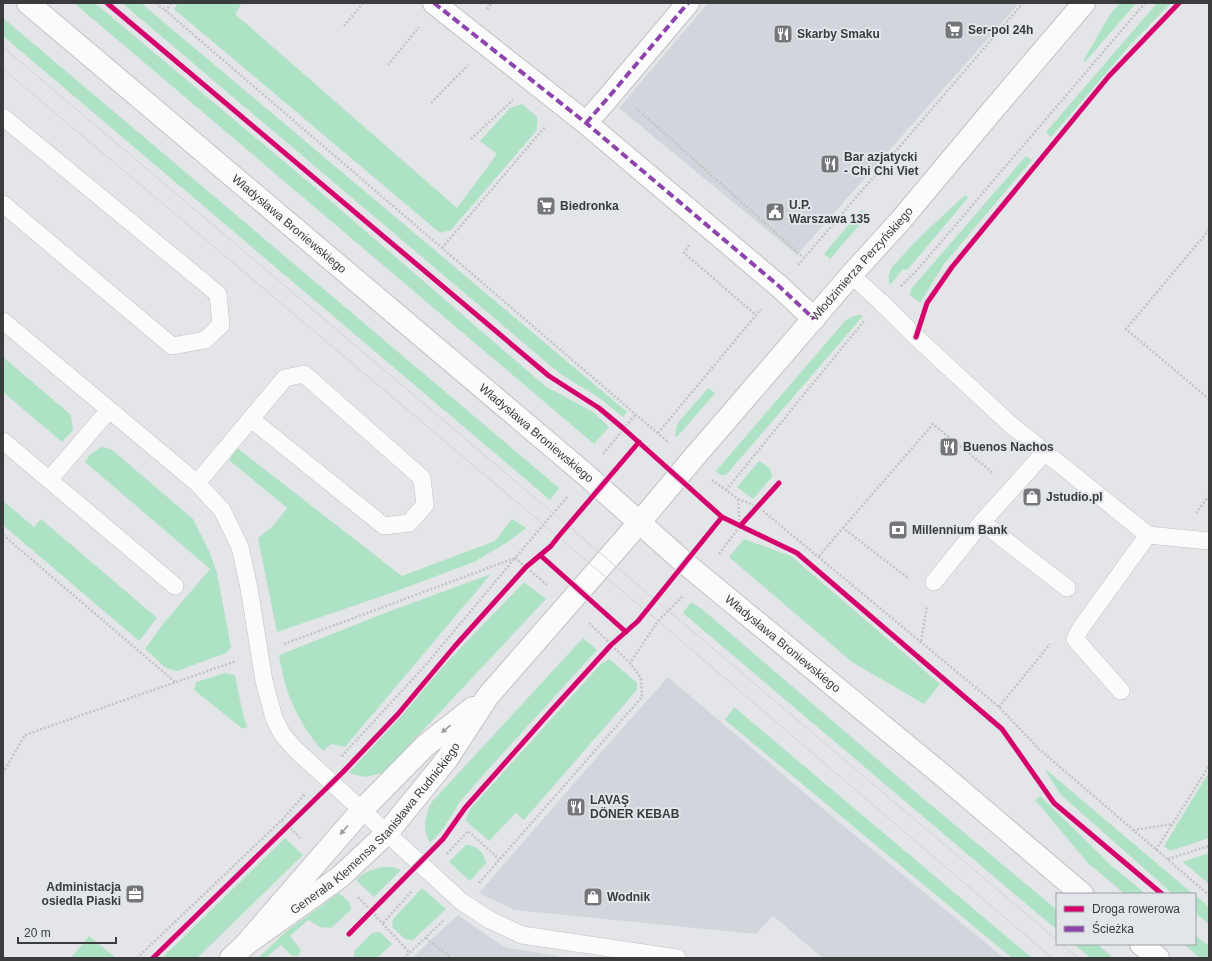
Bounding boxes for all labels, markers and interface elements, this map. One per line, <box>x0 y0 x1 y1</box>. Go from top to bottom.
supermarket icon: Ser-pol 24h <box>943 19 965 41</box>
restaurant icon: Skarby Smaku <box>772 23 794 45</box>
place label: Ser-pol 24h <box>968 23 1033 37</box>
place label: Skarby Smaku <box>797 27 880 41</box>
place label: Bar azjatycki - Chi Chi Viet <box>844 150 918 178</box>
restaurant icon: Bar azjatycki - Chi Chi Viet <box>819 153 841 175</box>
street label: Władysława Broniewskiego <box>229 172 349 276</box>
supermarket icon: Biedronka <box>535 195 557 217</box>
place label: U.P. Warszawa 135 <box>789 198 870 226</box>
place label: Biedronka <box>560 199 619 213</box>
public building icon: U.P. Warszawa 135 <box>764 201 786 223</box>
street label: Włodzimierza Perzyńskiego <box>808 204 916 324</box>
street label: Władysława Broniewskiego <box>476 381 597 486</box>
restaurant icon: Buenos Nachos <box>938 436 960 458</box>
place label: Buenos Nachos <box>963 440 1054 454</box>
shop icon: Jstudio.pl <box>1021 486 1043 508</box>
place label: Jstudio.pl <box>1046 490 1103 504</box>
bank icon: Millennium Bank <box>887 519 909 541</box>
place label: Millennium Bank <box>912 523 1008 537</box>
street label: Władysława Broniewskiego <box>722 592 844 696</box>
one-way arrow <box>441 725 452 733</box>
street label: Generała Klemensa Stanisława Rudnickiego <box>288 740 463 917</box>
place label: LAVAŞ DÖNER KEBAB <box>590 793 680 821</box>
restaurant icon: LAVAŞ DÖNER KEBAB <box>565 796 587 818</box>
one-way arrow <box>339 825 349 835</box>
place label: Administacja osiedla Piaski <box>42 880 121 908</box>
office icon: Administacja osiedla Piaski <box>124 883 146 905</box>
shop icon: Wodnik <box>582 886 604 908</box>
place label: Wodnik <box>607 890 650 904</box>
legend <box>1056 893 1196 945</box>
text: Droga rowerowa <box>1092 902 1180 916</box>
scale bar <box>18 919 116 945</box>
text: Ścieżka <box>1092 921 1134 936</box>
text: 20 m <box>24 926 51 940</box>

